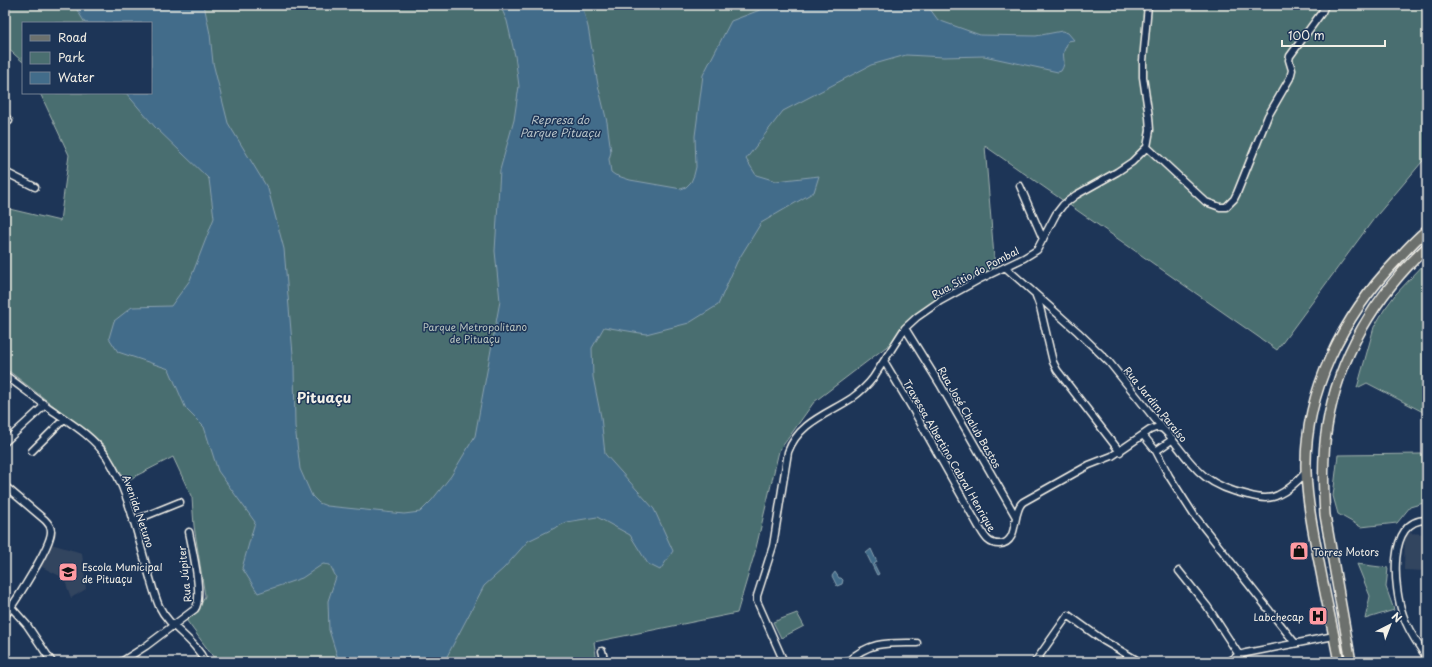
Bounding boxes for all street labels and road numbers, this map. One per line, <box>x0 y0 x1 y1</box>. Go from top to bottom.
street label: Rua Sítio do Pombal <box>929 243 1022 301</box>
street label: Rua Jardim Paraíso <box>1121 363 1191 445</box>
street label: Rua José Chalub Bastos <box>935 364 1005 471</box>
street label: Travessa Albertino Cabral Henrique <box>900 376 1000 534</box>
street label: Avenida Netuno <box>120 473 159 550</box>
street label: Rua Júpiter <box>174 545 194 603</box>

